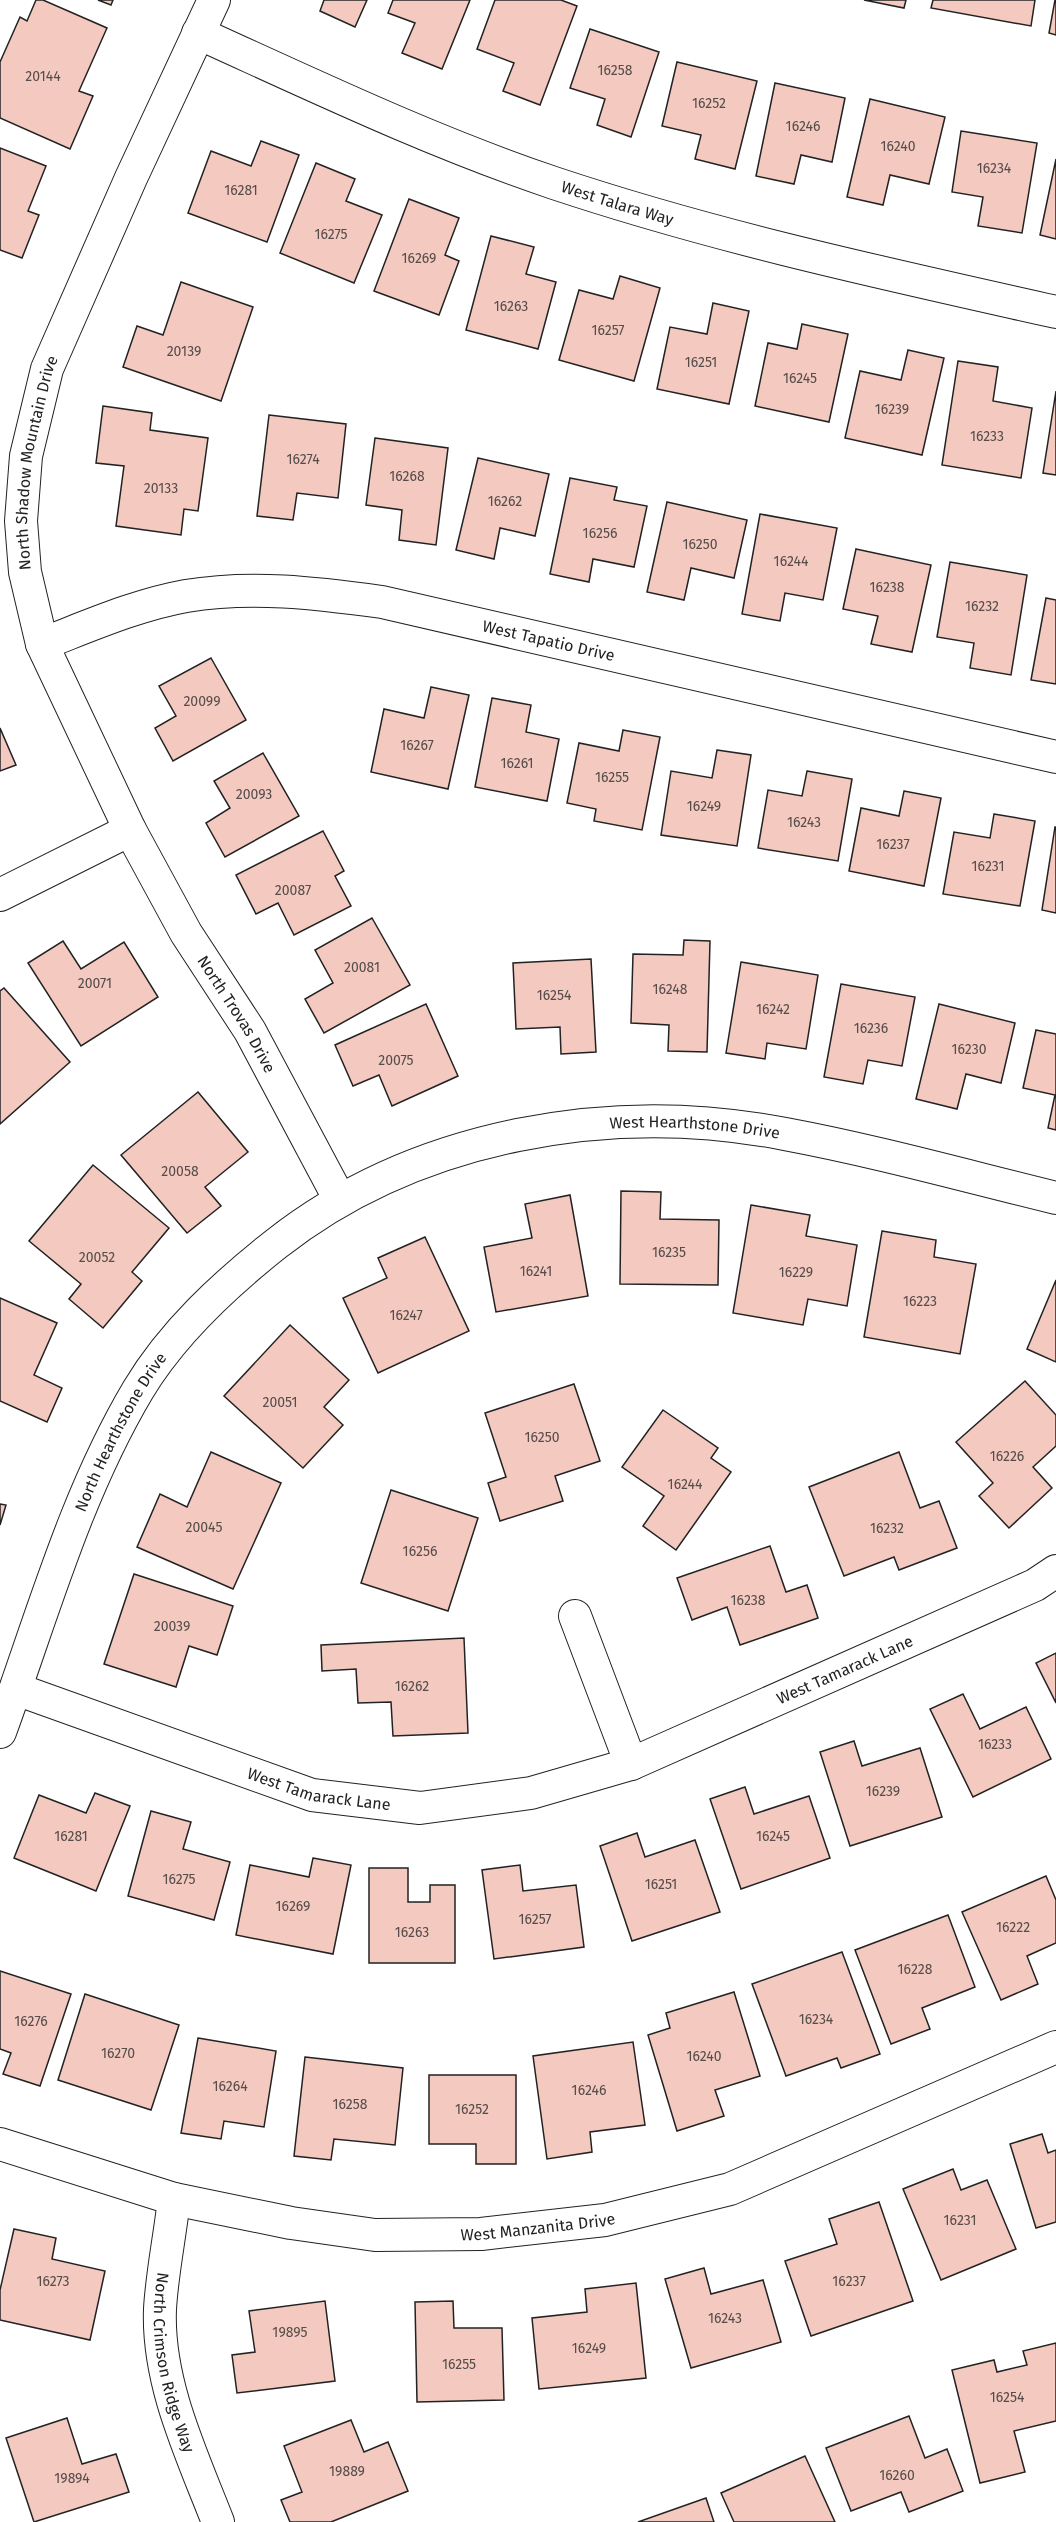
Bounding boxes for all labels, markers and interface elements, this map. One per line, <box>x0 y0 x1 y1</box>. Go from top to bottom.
house number: 16258 <box>597 62 633 79</box>
house number: 20144 <box>25 68 61 85</box>
house number: 16252 <box>692 95 726 112</box>
house number: 16246 <box>786 118 820 135</box>
house number: 16240 <box>880 138 916 155</box>
house number: 16234 <box>977 160 1012 177</box>
street label: West Talara Way <box>559 177 676 229</box>
house number: 16281 <box>224 182 258 199</box>
house number: 16275 <box>314 226 348 243</box>
house number: 16269 <box>402 250 436 267</box>
house number: 16263 <box>494 298 528 315</box>
house number: 16257 <box>591 322 625 339</box>
house number: 20139 <box>167 343 201 360</box>
street label: North Shadow Mountain Drive <box>12 352 62 571</box>
house number: 16251 <box>685 354 717 371</box>
house number: 16245 <box>783 370 817 387</box>
house number: 16239 <box>875 401 909 418</box>
house number: 16233 <box>970 428 1004 445</box>
house number: 16274 <box>286 451 320 468</box>
house number: 16268 <box>389 468 425 485</box>
house number: 20133 <box>144 480 178 497</box>
house number: 16262 <box>488 493 522 510</box>
house number: 16256 <box>583 525 617 542</box>
house number: 16250 <box>682 536 718 553</box>
house number: 16244 <box>774 553 809 570</box>
house number: 16238 <box>870 579 905 596</box>
house number: 16232 <box>965 598 999 615</box>
street label: West Tapatio Drive <box>481 616 617 665</box>
house number: 20099 <box>183 693 221 710</box>
house number: 16267 <box>400 737 434 754</box>
house number: 16261 <box>500 755 534 772</box>
house number: 16255 <box>595 769 629 786</box>
house number: 20093 <box>236 786 272 803</box>
house number: 16249 <box>687 798 721 815</box>
house number: 16243 <box>787 814 821 831</box>
house number: 16237 <box>876 836 910 853</box>
house number: 16231 <box>972 858 1004 875</box>
house number: 20087 <box>275 882 311 899</box>
street label: North Trovas Drive <box>193 952 279 1076</box>
house number: 20081 <box>344 959 380 976</box>
house number: 20071 <box>78 975 112 992</box>
house number: 16248 <box>652 981 688 998</box>
house number: 16254 <box>537 987 572 1004</box>
house number: 16242 <box>756 1001 790 1018</box>
house number: 16236 <box>854 1020 888 1037</box>
house number: 16230 <box>951 1041 987 1058</box>
house number: 20075 <box>378 1052 414 1069</box>
street label: West Hearthstone Drive <box>609 1112 781 1143</box>
house number: 20058 <box>161 1163 199 1180</box>
house number: 16235 <box>652 1244 686 1261</box>
house number: 20052 <box>79 1249 115 1266</box>
house number: 16241 <box>520 1263 552 1280</box>
house number: 16229 <box>779 1264 813 1281</box>
house number: 16223 <box>903 1293 937 1310</box>
house number: 16247 <box>389 1307 423 1324</box>
street label: North Hearthstone Drive <box>71 1349 170 1514</box>
house number: 20051 <box>263 1394 297 1411</box>
house number: 16250 <box>524 1429 560 1446</box>
house number: 16226 <box>990 1448 1024 1465</box>
house number: 16244 <box>668 1476 703 1493</box>
house number: 20045 <box>186 1519 222 1536</box>
house number: 16232 <box>870 1520 904 1537</box>
house number: 16256 <box>403 1543 437 1560</box>
house number: 16238 <box>731 1592 766 1609</box>
house number: 20039 <box>154 1618 190 1635</box>
street label: West Tamarack Lane <box>774 1631 916 1708</box>
house number: 16262 <box>395 1678 429 1695</box>
house number: 16233 <box>978 1736 1012 1753</box>
street label: West Tamarack Lane <box>245 1764 392 1814</box>
house number: 16239 <box>866 1783 900 1800</box>
house number: 16281 <box>54 1828 88 1845</box>
house number: 16245 <box>756 1828 790 1845</box>
house number: 16275 <box>162 1871 196 1888</box>
house number: 16251 <box>645 1876 677 1893</box>
house number: 16269 <box>276 1898 310 1915</box>
house number: 16257 <box>518 1911 552 1928</box>
house number: 16222 <box>996 1919 1030 1936</box>
house number: 16263 <box>395 1924 429 1941</box>
house number: 16228 <box>898 1961 933 1978</box>
house number: 16234 <box>799 2011 834 2028</box>
house number: 16276 <box>14 2013 48 2030</box>
house number: 16270 <box>101 2045 135 2062</box>
house number: 16240 <box>686 2048 722 2065</box>
house number: 16264 <box>212 2078 248 2095</box>
house number: 16246 <box>572 2082 606 2099</box>
house number: 16258 <box>332 2096 368 2113</box>
house number: 16252 <box>455 2101 489 2118</box>
street label: West Manzanita Drive <box>460 2209 617 2244</box>
house number: 16231 <box>944 2212 976 2229</box>
street label: North Crimson Ridge Way <box>150 2271 199 2455</box>
house number: 16273 <box>36 2273 70 2290</box>
house number: 16237 <box>832 2273 866 2290</box>
house number: 16243 <box>708 2310 742 2327</box>
house number: 19895 <box>272 2324 308 2341</box>
house number: 16249 <box>572 2340 606 2357</box>
house number: 16255 <box>442 2356 476 2373</box>
house number: 16254 <box>990 2389 1025 2406</box>
house number: 19889 <box>329 2463 365 2480</box>
house number: 16260 <box>879 2467 915 2484</box>
house number: 19894 <box>54 2470 90 2487</box>

